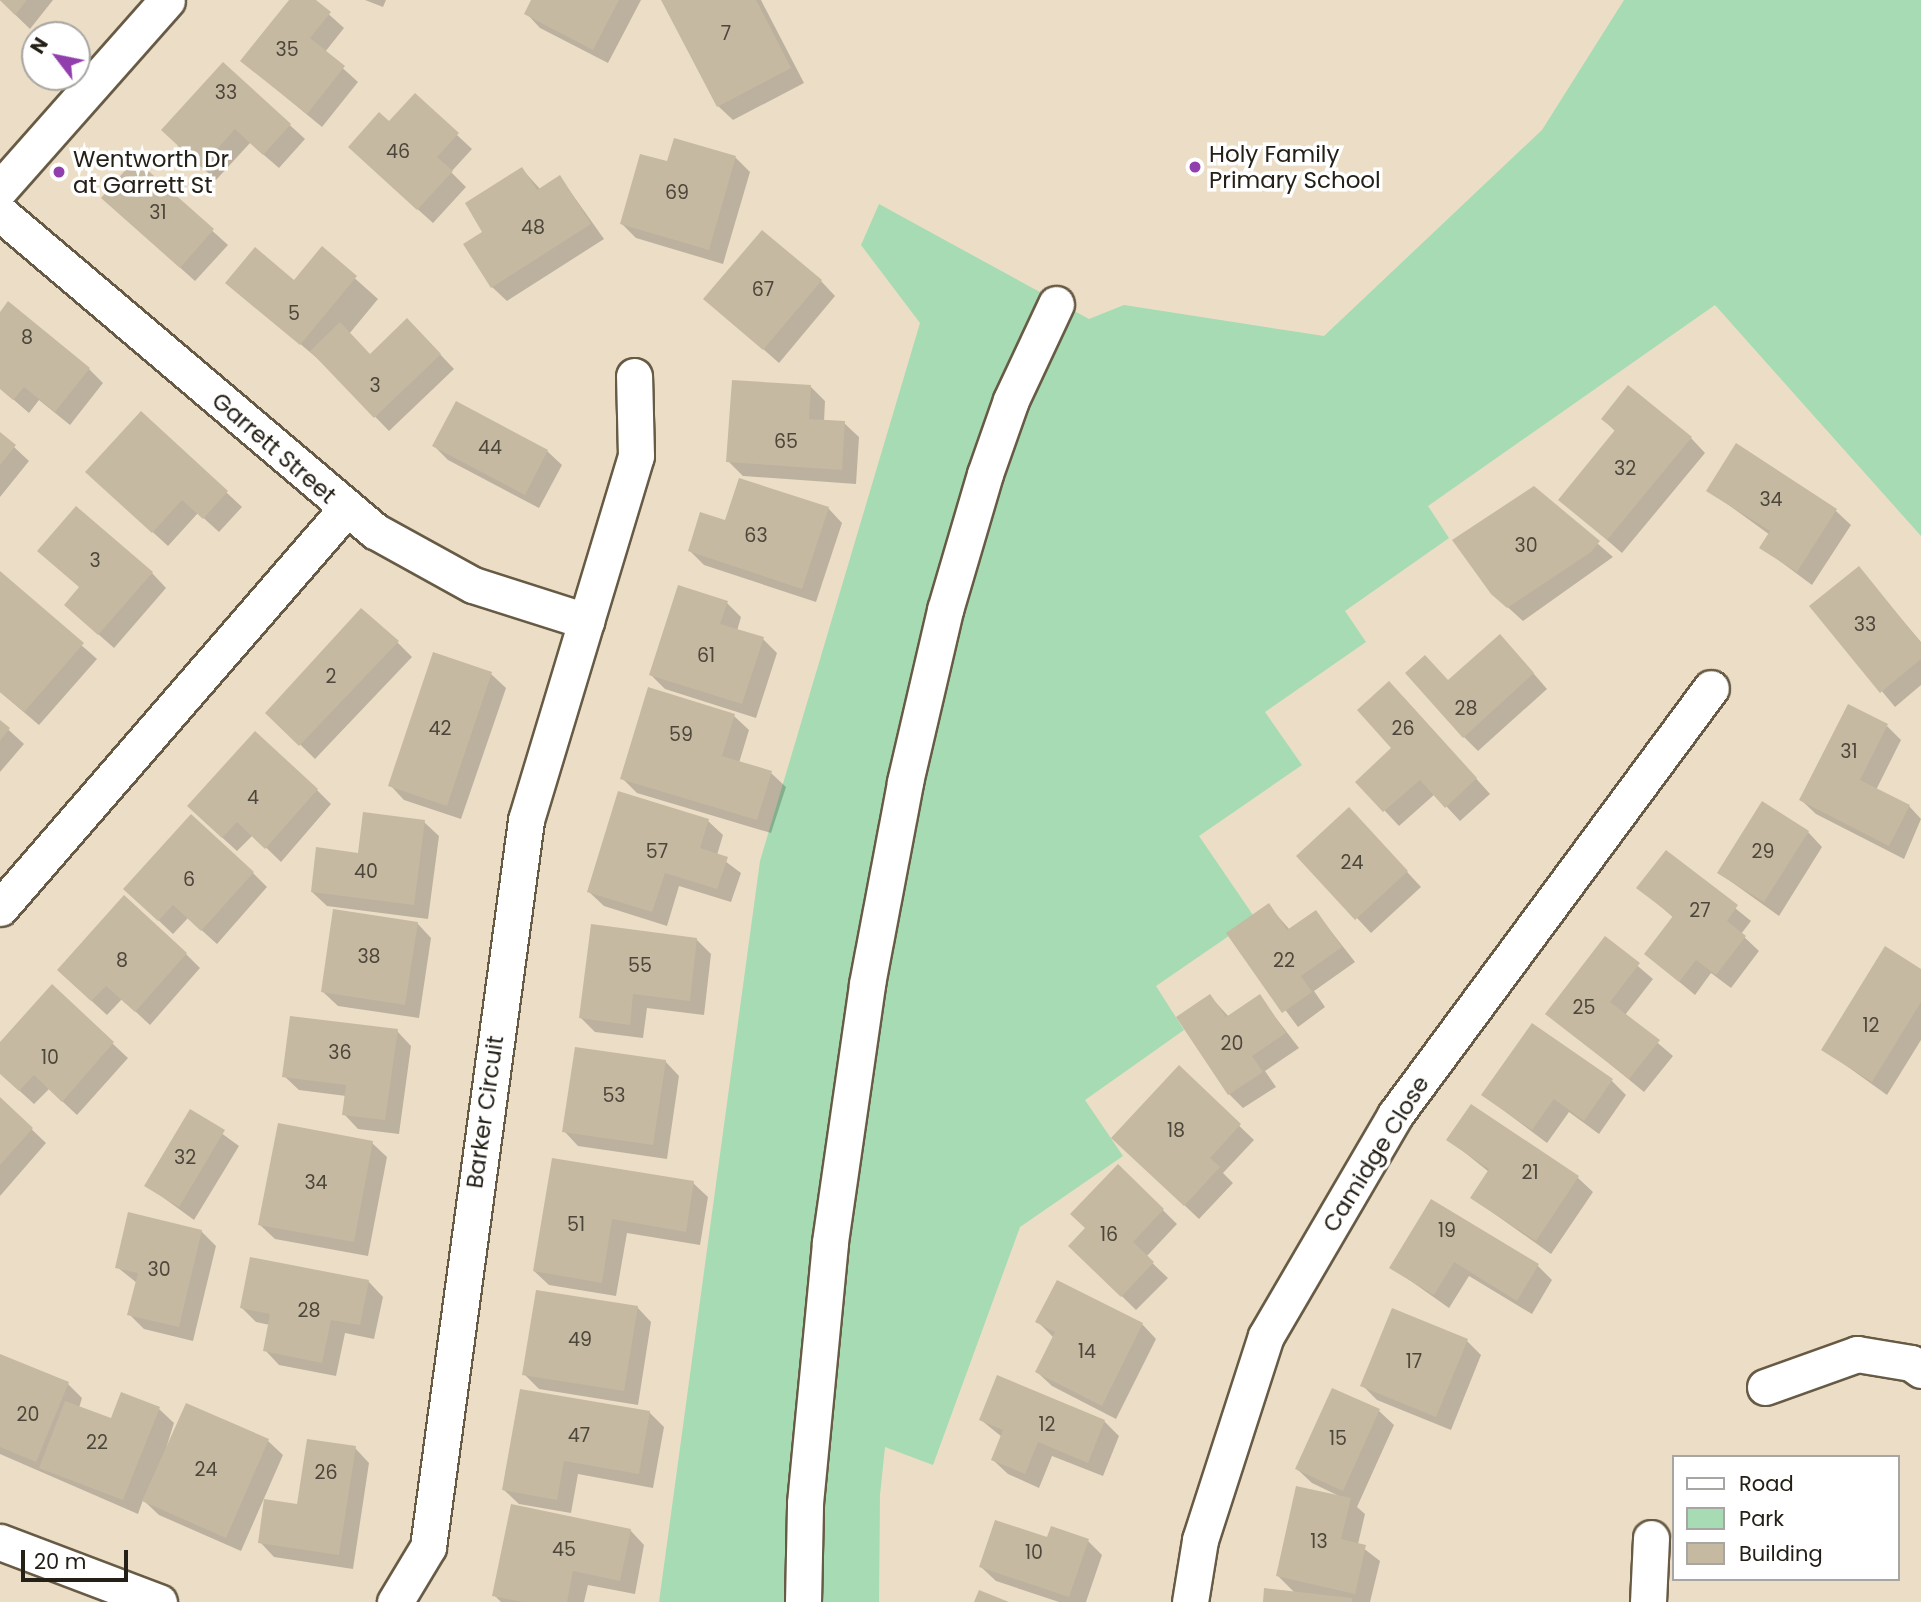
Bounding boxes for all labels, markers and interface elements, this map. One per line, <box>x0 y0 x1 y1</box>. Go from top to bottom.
north arrow <box>21 21 91 91</box>
house number: 7 <box>721 23 731 45</box>
text: N <box>24 32 55 59</box>
house number: 35 <box>275 39 299 61</box>
house number: 33 <box>215 82 237 104</box>
place label: Holy Family Primary School <box>1209 140 1381 194</box>
house number: 46 <box>386 141 410 163</box>
place label: Wentworth Dr at Garrett St <box>73 145 229 199</box>
marker: Holy Family Primary School <box>1187 159 1203 175</box>
marker: Wentworth Dr at Garrett St <box>51 164 67 180</box>
house number: 69 <box>665 182 689 204</box>
house number: 31 <box>149 202 167 224</box>
house number: 48 <box>521 217 545 239</box>
house number: 67 <box>752 279 774 301</box>
house number: 5 <box>288 303 300 325</box>
house number: 8 <box>21 327 33 349</box>
house number: 3 <box>369 375 381 397</box>
street label: Garrett Street <box>206 387 342 509</box>
house number: 65 <box>774 431 798 453</box>
house number: 44 <box>478 437 502 459</box>
house number: 32 <box>1614 458 1636 480</box>
house number: 34 <box>1759 489 1783 511</box>
house number: 63 <box>744 525 768 547</box>
house number: 30 <box>1514 535 1538 557</box>
house number: 3 <box>89 550 101 572</box>
house number: 33 <box>1854 614 1876 636</box>
house number: 61 <box>697 645 715 667</box>
house number: 2 <box>326 666 336 688</box>
house number: 28 <box>1455 698 1477 720</box>
house number: 42 <box>429 718 451 740</box>
house number: 26 <box>1392 718 1414 740</box>
house number: 59 <box>669 724 693 746</box>
house number: 31 <box>1840 741 1858 763</box>
house number: 4 <box>247 787 259 809</box>
house number: 57 <box>646 841 668 863</box>
house number: 29 <box>1752 841 1774 863</box>
house number: 24 <box>1341 852 1363 874</box>
house number: 40 <box>354 861 378 883</box>
house number: 6 <box>183 869 195 891</box>
house number: 27 <box>1689 900 1711 922</box>
house number: 38 <box>357 946 381 968</box>
house number: 8 <box>116 950 128 972</box>
house number: 22 <box>1273 950 1295 972</box>
house number: 55 <box>628 955 652 977</box>
house number: 25 <box>1573 997 1595 1019</box>
house number: 12 <box>1862 1015 1880 1037</box>
house number: 20 <box>1221 1033 1243 1055</box>
street label: Barker Circuit <box>461 1034 509 1190</box>
house number: 36 <box>328 1042 352 1064</box>
house number: 10 <box>41 1047 59 1069</box>
street label: Camidge Close <box>1317 1071 1435 1237</box>
house number: 53 <box>602 1085 626 1107</box>
house number: 18 <box>1167 1120 1185 1142</box>
house number: 32 <box>174 1147 196 1169</box>
house number: 21 <box>1521 1162 1539 1184</box>
house number: 34 <box>304 1172 328 1194</box>
house number: 51 <box>567 1214 585 1236</box>
house number: 19 <box>1438 1220 1456 1242</box>
house number: 16 <box>1100 1224 1118 1246</box>
house number: 30 <box>147 1259 171 1281</box>
house number: 28 <box>298 1300 320 1322</box>
house number: 49 <box>568 1329 592 1351</box>
house number: 14 <box>1078 1341 1096 1363</box>
house number: 17 <box>1406 1351 1422 1373</box>
house number: 20 <box>17 1404 39 1426</box>
house number: 12 <box>1038 1414 1056 1436</box>
house number: 47 <box>568 1425 590 1447</box>
house number: 15 <box>1329 1428 1347 1450</box>
house number: 22 <box>86 1432 108 1454</box>
legend <box>1672 1455 1900 1581</box>
house number: 24 <box>195 1459 217 1481</box>
house number: 26 <box>315 1462 337 1484</box>
text: Road <box>1739 1469 1794 1498</box>
text: Park <box>1739 1504 1784 1533</box>
house number: 13 <box>1310 1531 1328 1553</box>
scale bar <box>24 1536 131 1580</box>
house number: 45 <box>552 1539 576 1561</box>
text: Building <box>1739 1539 1823 1568</box>
house number: 10 <box>1025 1542 1043 1564</box>
text: 20 m <box>34 1547 87 1576</box>

